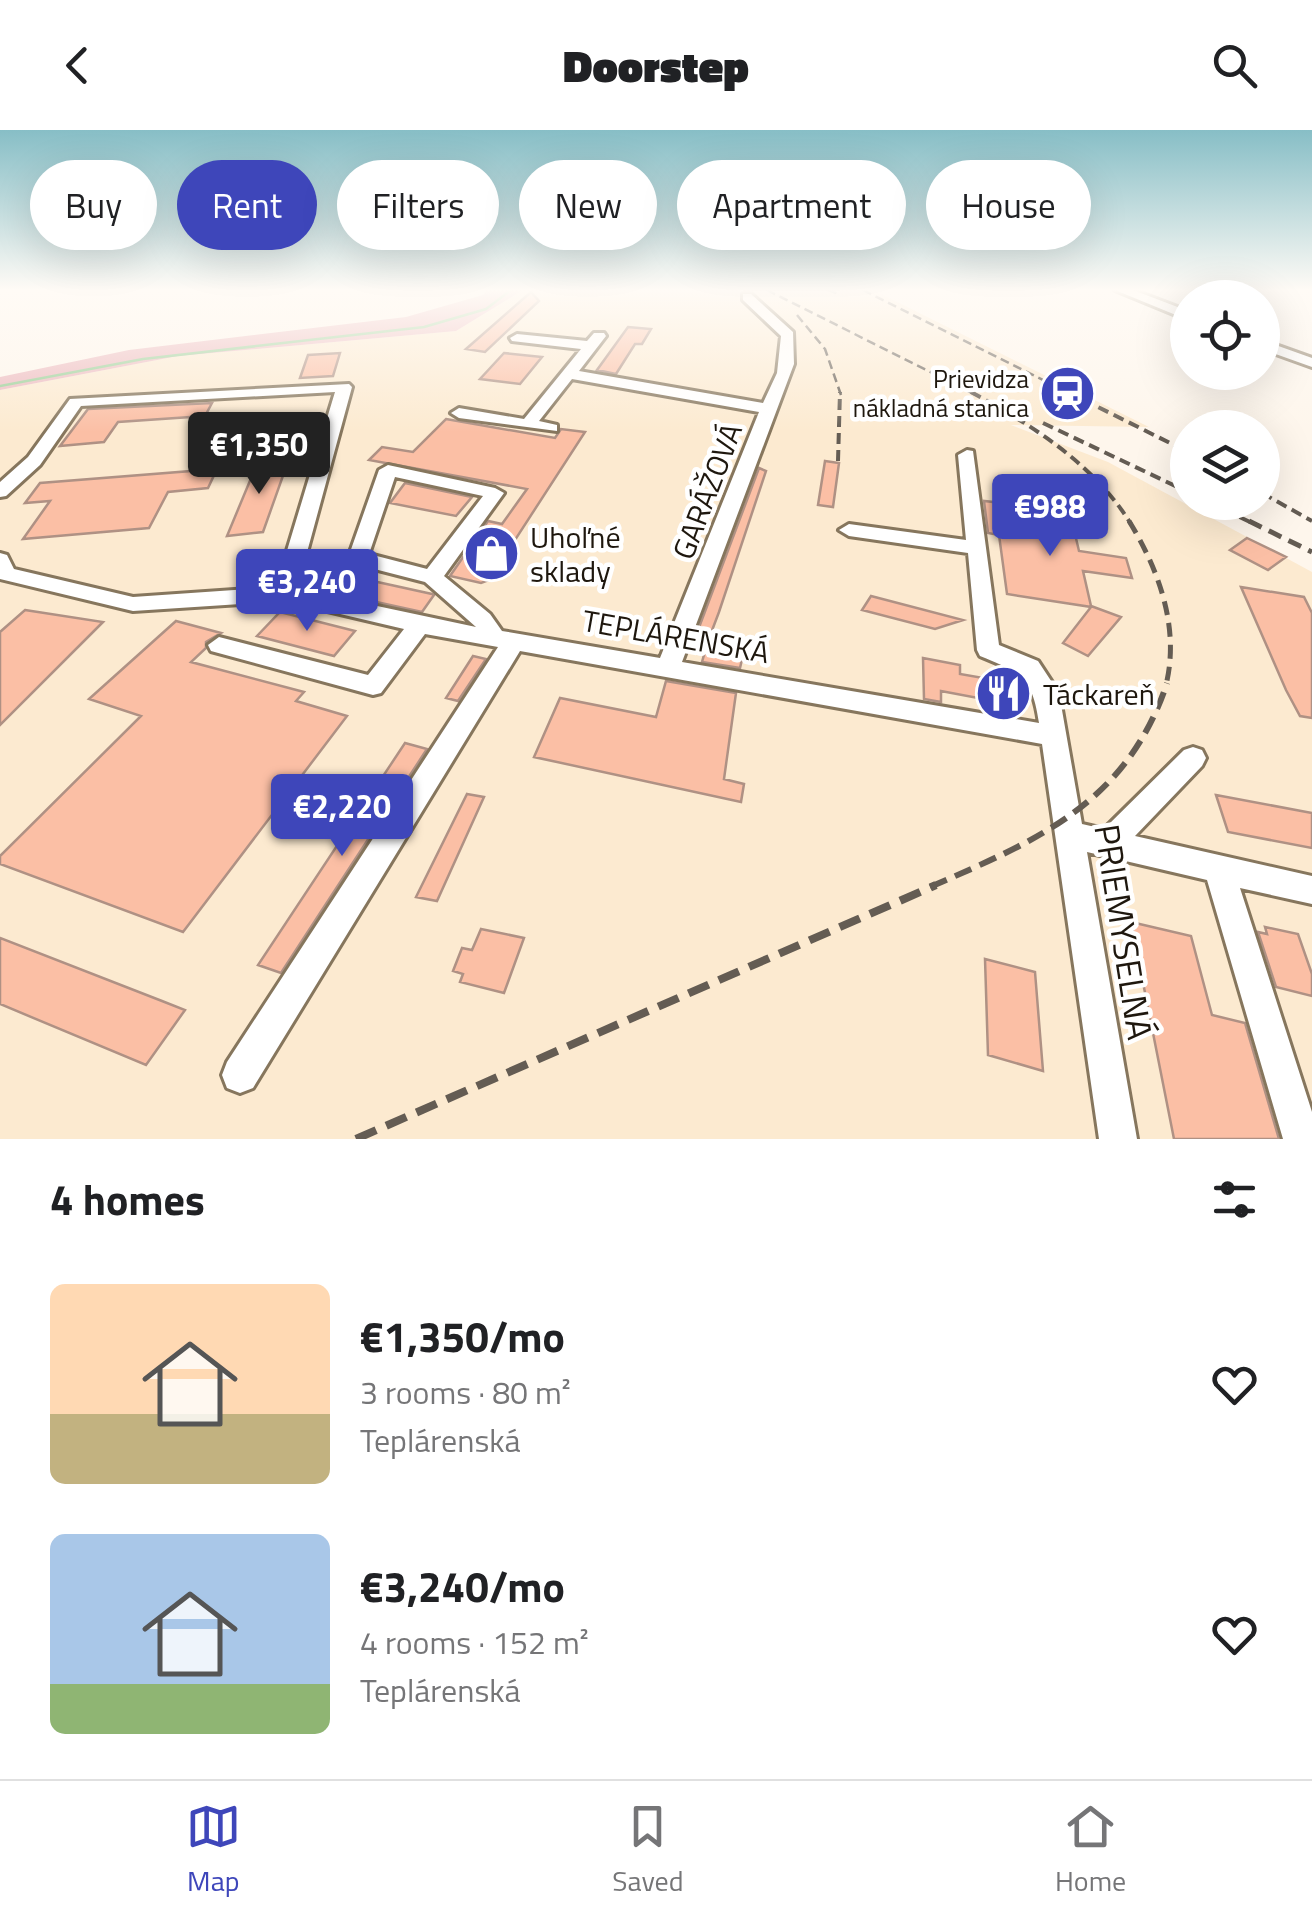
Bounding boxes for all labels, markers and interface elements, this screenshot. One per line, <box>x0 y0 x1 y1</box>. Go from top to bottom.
text: Doorstep <box>563 31 749 99</box>
icon: back <box>50 38 105 93</box>
icon: search <box>1207 38 1262 93</box>
chip: Buy <box>30 160 157 250</box>
chip: Rent <box>177 160 317 250</box>
chip: Filters <box>337 160 499 250</box>
chip: New <box>519 160 657 250</box>
chip: Apartment <box>677 160 906 250</box>
chip: House <box>926 160 1091 250</box>
map controls <box>1170 280 1280 520</box>
button: locate <box>1170 280 1280 390</box>
place label: Prievidza nákladná stanica <box>853 360 1029 427</box>
station icon: Prievidza nákladná stanica <box>1038 363 1098 423</box>
button: layers <box>1170 410 1280 520</box>
pin: €1,350 <box>178 412 340 497</box>
street label: GARÁŽOVÁ <box>660 416 754 566</box>
text: €1,350 <box>210 420 308 468</box>
pin: €988 <box>991 474 1109 559</box>
text: €988 <box>1014 482 1086 530</box>
place label: Uhoľné sklady <box>530 514 621 594</box>
shop icon: Uhoľné sklady <box>461 524 521 584</box>
pin: €3,240 <box>226 549 388 634</box>
text: €3,240 <box>258 557 356 605</box>
street label: TEPLÁRENSKÁ <box>579 597 773 675</box>
restaurant icon: Táckareň <box>974 664 1034 724</box>
place label: Táckareň <box>1043 671 1155 717</box>
pin: €2,220 <box>261 774 423 859</box>
text: €2,220 <box>293 782 391 830</box>
street label: PRIEMYSELNÁ <box>1080 820 1168 1044</box>
text: 4 homes <box>50 1167 205 1231</box>
icon: filters <box>1207 1172 1262 1227</box>
text: €1,350/mo <box>360 1304 565 1368</box>
icon: home <box>130 1324 250 1444</box>
icon: heart <box>1207 1357 1262 1412</box>
text: 3 rooms · 80 m² <box>360 1368 571 1416</box>
text: Teplárenská <box>360 1416 521 1464</box>
text: €3,240/mo <box>360 1554 565 1618</box>
icon: home <box>130 1574 250 1694</box>
icon: heart <box>1207 1607 1262 1662</box>
text: 4 rooms · 152 m² <box>360 1618 589 1666</box>
text: Teplárenská <box>360 1666 521 1714</box>
tab: Map <box>186 1799 241 1902</box>
tab: Saved <box>612 1799 684 1902</box>
tab: Home <box>1055 1799 1126 1902</box>

